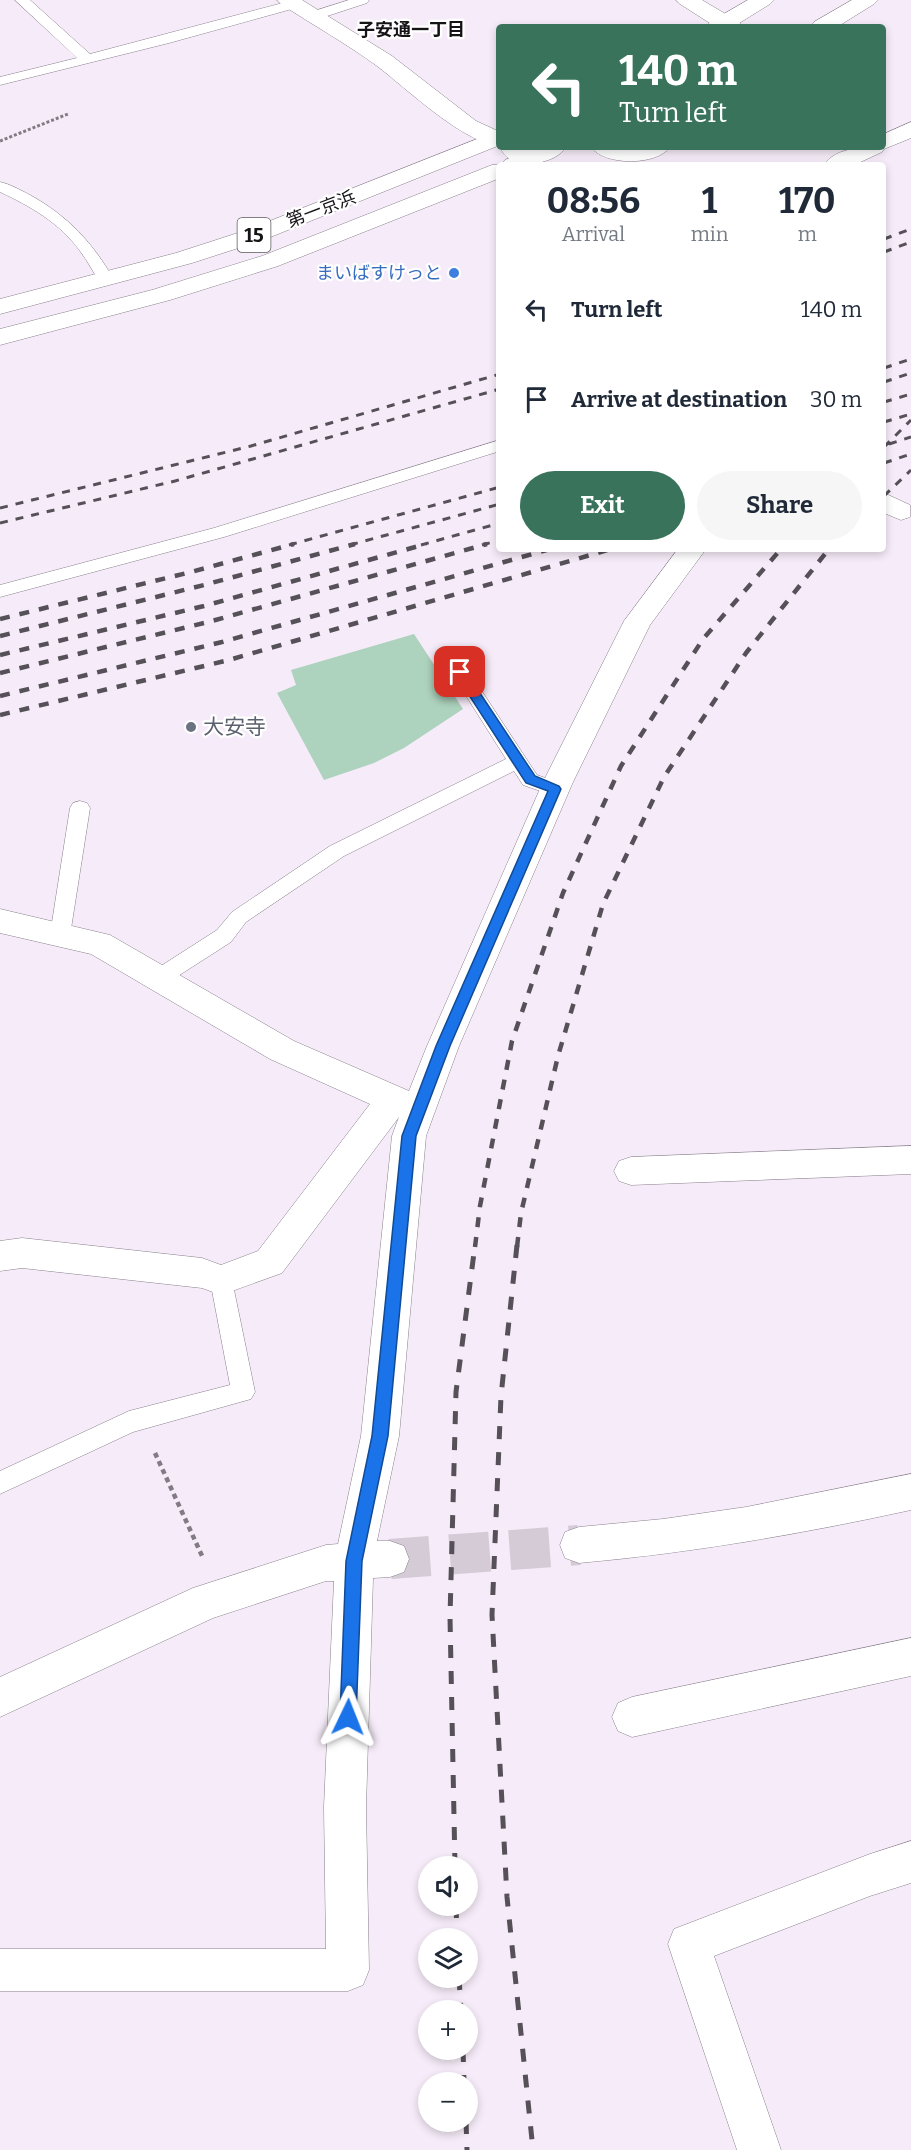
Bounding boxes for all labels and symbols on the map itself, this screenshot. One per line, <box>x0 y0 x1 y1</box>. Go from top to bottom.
district label: 子安通一丁目 <box>357 19 465 41</box>
street label: 第一京浜 <box>283 186 359 232</box>
road number: 15 <box>238 218 270 252</box>
place label: まいばすけっと <box>316 262 442 284</box>
marker: まいばすけっと <box>447 266 461 280</box>
pin <box>434 646 485 697</box>
place label: 大安寺 <box>203 714 266 740</box>
marker: 大安寺 <box>184 720 198 734</box>
position arrow <box>316 1685 380 1749</box>

